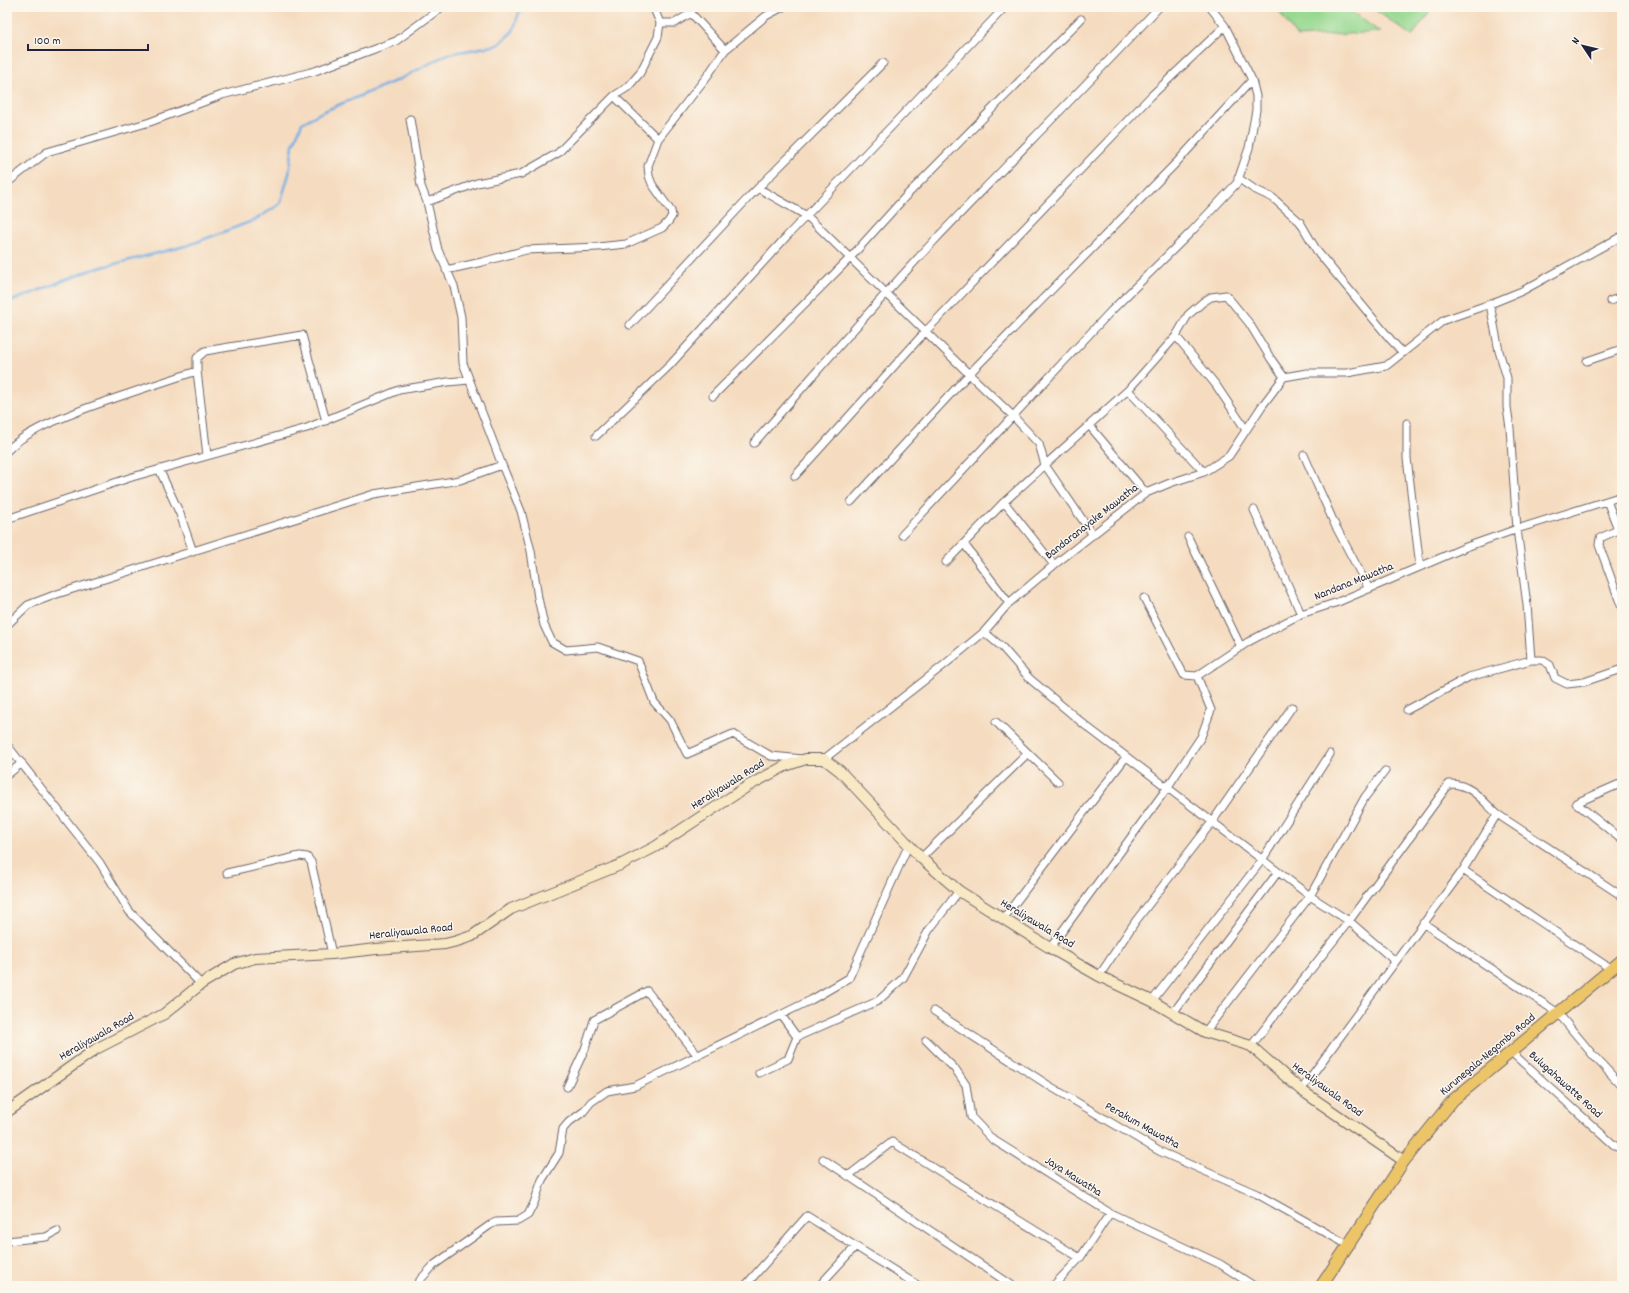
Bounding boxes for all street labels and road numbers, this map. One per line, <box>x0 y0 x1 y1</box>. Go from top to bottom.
street label: Bandaranayake Mawatha <box>1042 480 1143 564</box>
street label: Nandana Mawatha <box>1312 558 1396 606</box>
street label: Heraliyawala Road <box>688 756 768 814</box>
street label: Heraliyawala Road <box>997 895 1077 953</box>
street label: Heraliyawala Road <box>368 919 454 945</box>
street label: Heraliyawala Road <box>56 1009 138 1065</box>
street label: Kurunegala-Negombo Road <box>1436 1010 1540 1100</box>
street label: Bulugahawatte Road <box>1525 1047 1605 1123</box>
street label: Heraliyawala Road <box>1288 1058 1366 1122</box>
street label: Perakum Mawatha <box>1101 1098 1183 1154</box>
street label: Jaya Mawatha <box>1041 1153 1105 1202</box>

